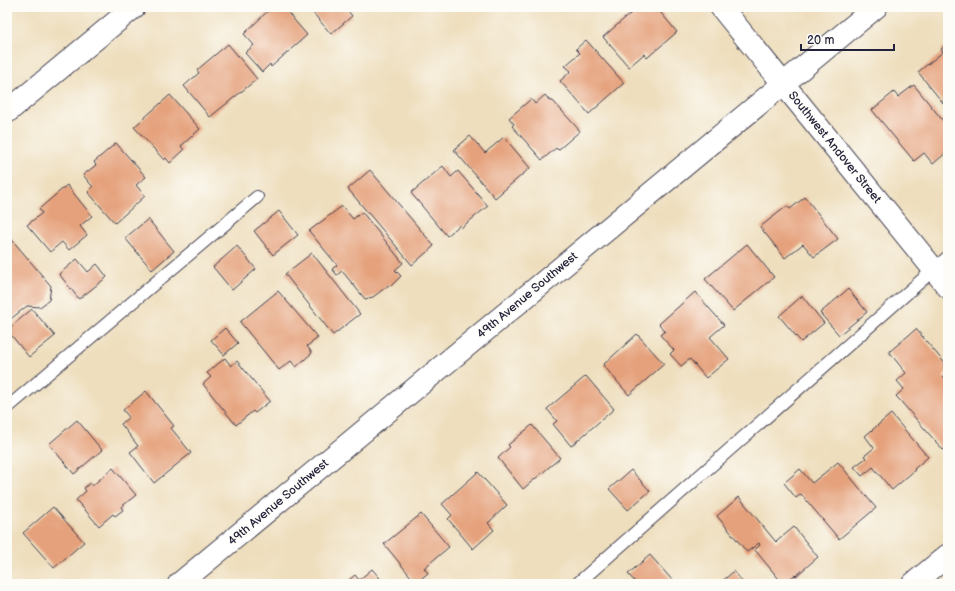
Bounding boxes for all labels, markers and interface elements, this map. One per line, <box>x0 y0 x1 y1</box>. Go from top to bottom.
scale bar <box>801 26 894 52</box>
text: 20 m <box>807 33 834 48</box>
street label: Southwest Andover Street <box>785 88 885 207</box>
street label: 49th Avenue Southwest <box>474 249 581 342</box>
street label: 49th Avenue Southwest <box>225 456 332 549</box>

